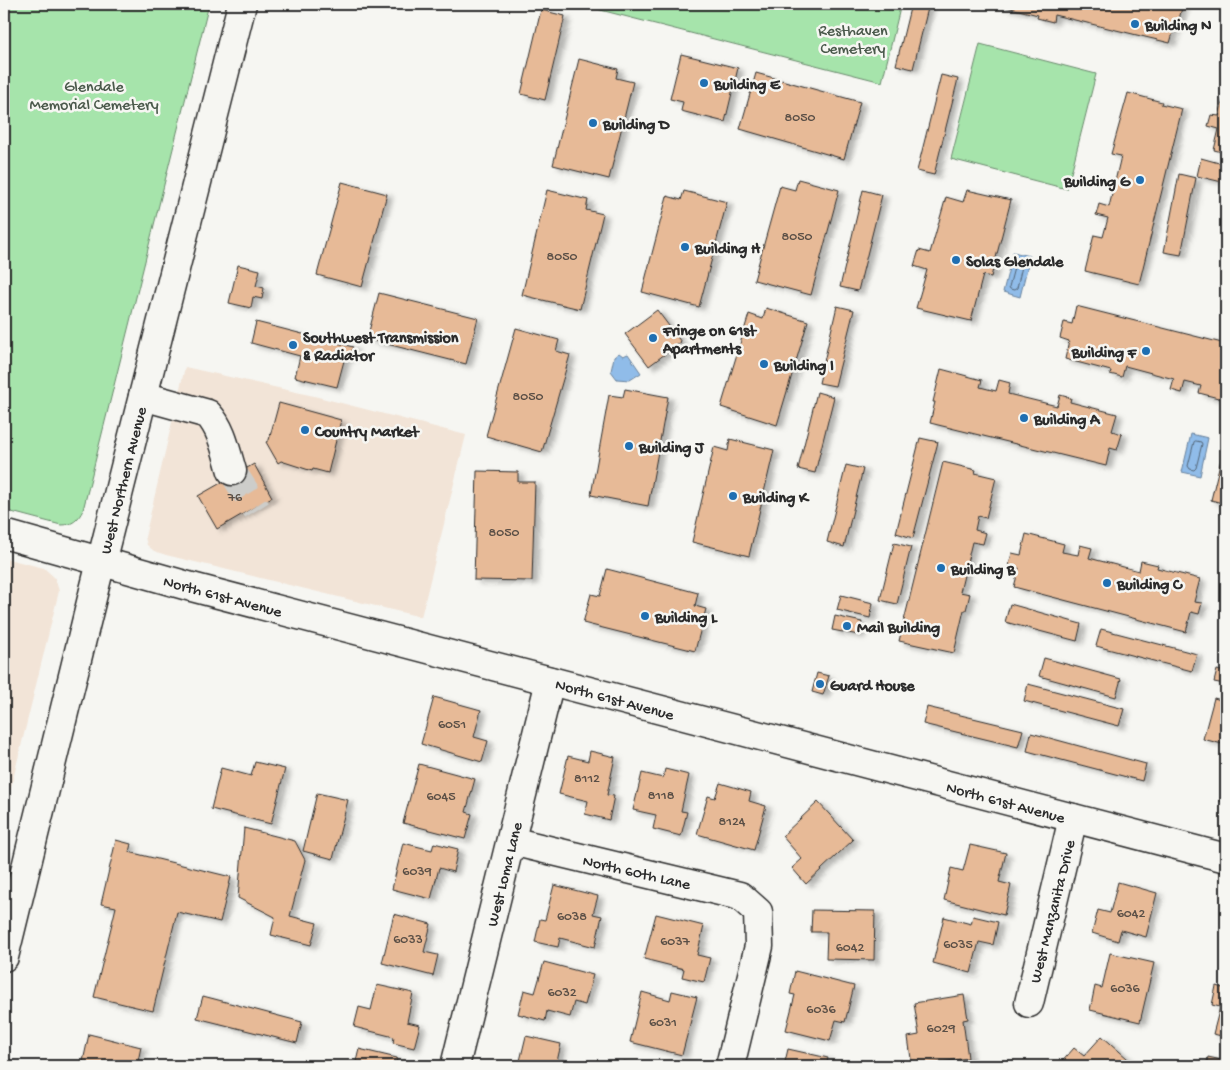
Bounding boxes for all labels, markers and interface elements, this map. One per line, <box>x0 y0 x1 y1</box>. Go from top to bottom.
marker: Building N <box>1129 18 1141 30</box>
place label: Building N <box>1144 18 1212 37</box>
park label: Resthaven Cemetery <box>818 23 888 60</box>
marker: Building E <box>698 77 710 89</box>
place label: Building E <box>713 77 781 96</box>
park label: Glendale Memorial Cemetery <box>29 79 159 116</box>
house number: 8050 <box>785 110 816 127</box>
marker: Building D <box>587 117 599 129</box>
place label: Building D <box>602 117 670 136</box>
place label: Building G <box>1063 174 1131 193</box>
marker: Building G <box>1134 174 1146 186</box>
house number: 8050 <box>782 229 813 246</box>
marker: Building H <box>679 241 691 253</box>
place label: Building H <box>694 241 761 260</box>
house number: 8050 <box>547 249 578 266</box>
marker: Solas Glendale <box>950 254 962 266</box>
place label: Solas Glendale <box>966 254 1064 273</box>
place label: Fringe on 61st Apartments <box>662 323 757 360</box>
place label: Southwest Transmission & Radiator <box>303 330 459 367</box>
marker: Fringe on 61st Apartments <box>647 332 659 344</box>
marker: Southwest Transmission & Radiator <box>287 339 299 351</box>
place label: Building F <box>1071 345 1138 364</box>
marker: Building F <box>1140 345 1152 357</box>
marker: Building I <box>758 358 770 370</box>
place label: Building I <box>773 358 834 377</box>
house number: 8050 <box>513 389 544 406</box>
street label: West Northern Avenue <box>98 405 153 556</box>
marker: Building A <box>1018 412 1030 424</box>
place label: Building A <box>1033 412 1101 431</box>
marker: Country Market <box>299 424 311 436</box>
place label: Country Market <box>314 424 420 443</box>
marker: Building J <box>623 440 635 452</box>
place label: Building J <box>638 440 705 459</box>
house number: 76 <box>227 490 243 507</box>
marker: Building K <box>727 490 739 502</box>
place label: Building K <box>742 490 810 509</box>
house number: 8050 <box>489 525 520 542</box>
marker: Building B <box>935 562 947 574</box>
place label: Building B <box>950 562 1016 581</box>
street label: North 61st Avenue <box>161 573 284 624</box>
marker: Building C <box>1101 577 1113 589</box>
place label: Building C <box>1116 577 1183 596</box>
marker: Building L <box>639 610 651 622</box>
place label: Building L <box>654 610 718 629</box>
marker: Mail Building <box>841 620 853 632</box>
place label: Mail Building <box>857 620 940 639</box>
street label: North 61st Avenue <box>553 676 676 727</box>
marker: Guard House <box>814 678 826 690</box>
place label: Guard House <box>830 678 915 697</box>
house number: 6051 <box>438 717 466 734</box>
house number: 8112 <box>574 771 600 788</box>
street label: North 61st Avenue <box>944 779 1067 830</box>
house number: 8118 <box>648 788 675 805</box>
house number: 6045 <box>426 789 456 806</box>
house number: 8124 <box>719 814 746 831</box>
street label: West Loma Lane <box>484 820 529 929</box>
street label: West Manzanita Drive <box>1027 838 1082 985</box>
street label: North 60th Lane <box>580 853 693 896</box>
house number: 6039 <box>402 864 432 881</box>
house number: 6042 <box>1117 906 1145 923</box>
house number: 6038 <box>557 909 587 926</box>
house number: 6033 <box>393 932 423 949</box>
house number: 6037 <box>660 934 691 951</box>
house number: 6035 <box>943 937 973 954</box>
house number: 6042 <box>836 940 864 957</box>
house number: 6036 <box>1110 981 1141 998</box>
house number: 6032 <box>547 985 577 1002</box>
house number: 6036 <box>806 1002 837 1019</box>
house number: 6031 <box>649 1015 677 1032</box>
house number: 6029 <box>927 1021 955 1038</box>

